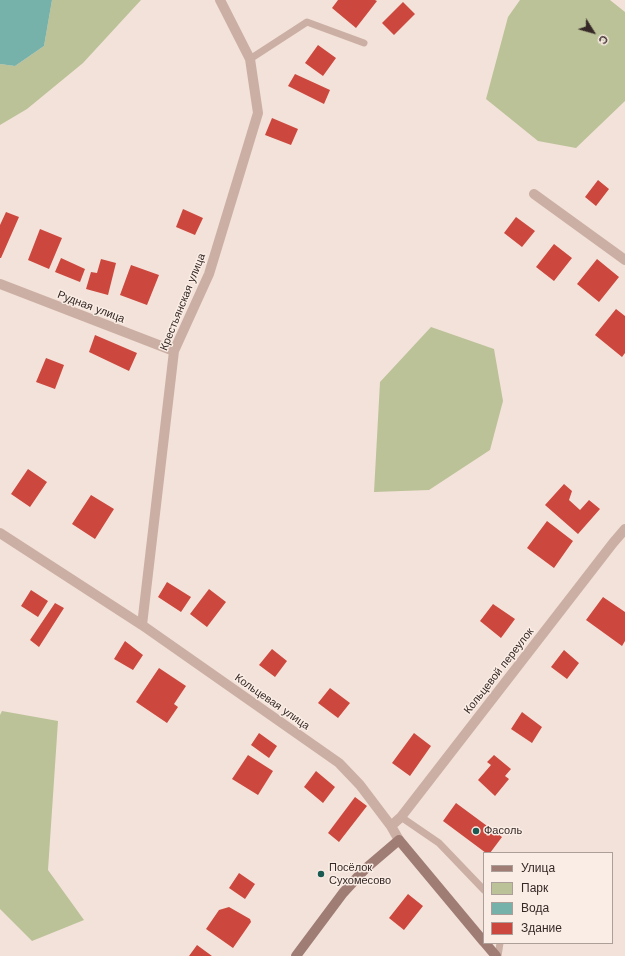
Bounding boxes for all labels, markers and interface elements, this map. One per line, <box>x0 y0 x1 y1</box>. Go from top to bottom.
north arrow <box>573 12 613 52</box>
text: С <box>595 32 611 47</box>
street label: Крестьянская улица <box>157 252 209 352</box>
street label: Рудная улица <box>55 288 127 326</box>
street label: Кольцевой переулок <box>461 625 537 717</box>
street label: Кольцевая улица <box>232 671 312 733</box>
place label: Фасоль <box>484 824 522 838</box>
marker: Фасоль <box>471 826 481 836</box>
legend <box>483 852 613 944</box>
place label: Посёлок Сухомесово <box>329 861 391 887</box>
text: Улица <box>521 861 555 875</box>
marker: Посёлок Сухомесово <box>316 869 326 879</box>
text: Парк <box>521 881 548 895</box>
text: Вода <box>521 901 549 915</box>
text: Здание <box>521 921 562 935</box>

